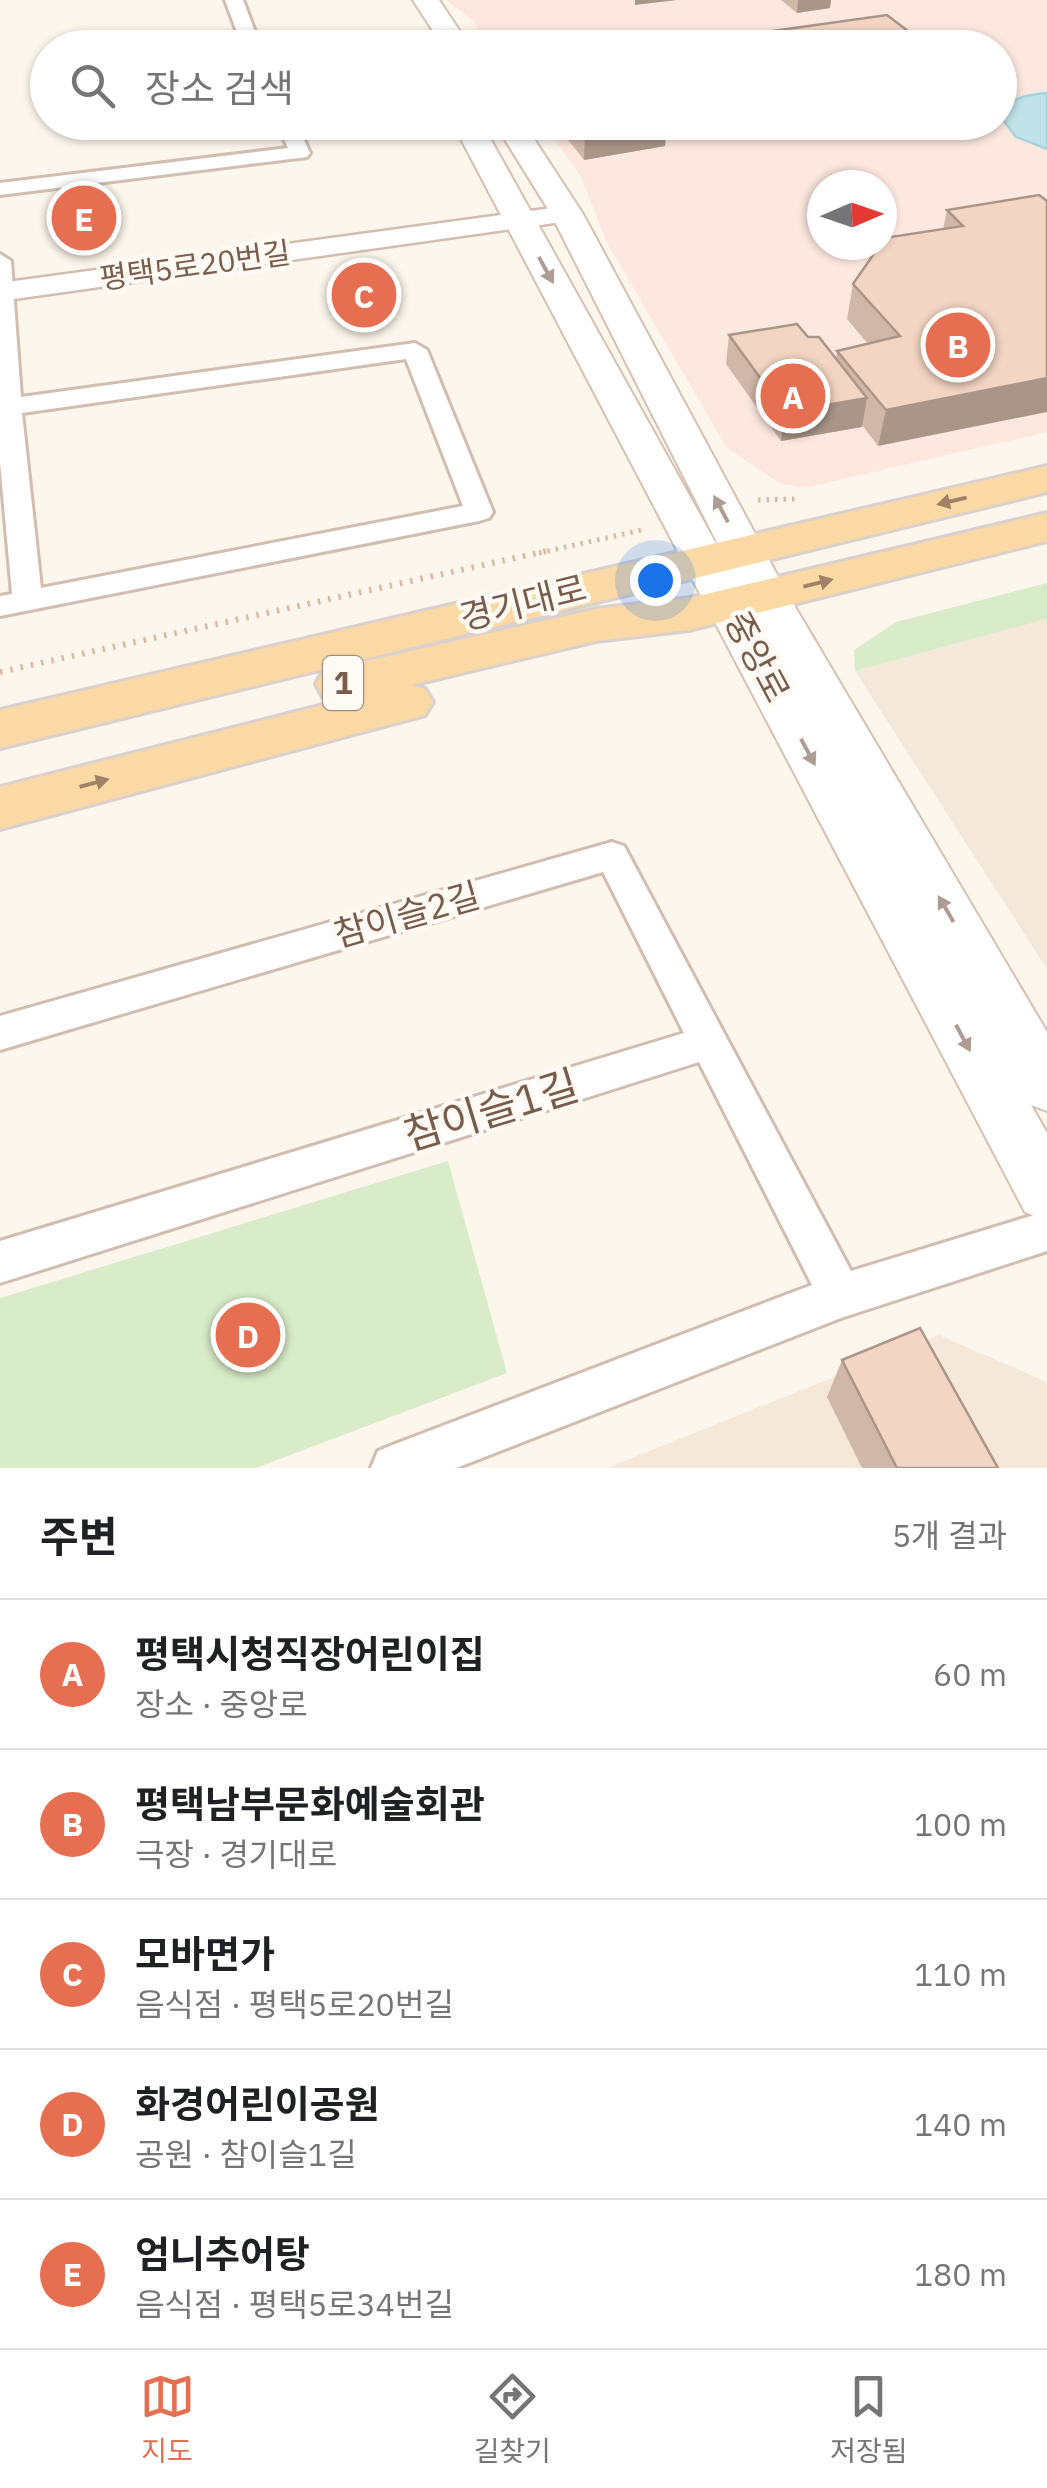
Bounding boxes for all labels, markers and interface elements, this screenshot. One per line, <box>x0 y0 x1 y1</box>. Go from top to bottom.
search box <box>30 30 1017 140</box>
icon: search <box>65 58 120 113</box>
text: 장소 검색 <box>145 63 294 112</box>
north arrow <box>807 170 897 260</box>
pin: E <box>52 180 116 256</box>
street label: 평택5로20번길 <box>97 232 293 297</box>
one-way arrow <box>536 256 554 284</box>
pin: C <box>332 258 396 332</box>
pin: B <box>926 308 990 382</box>
pin: A <box>760 358 826 434</box>
one-way arrow <box>936 494 967 509</box>
one-way arrow <box>713 495 730 524</box>
your location <box>630 555 681 606</box>
street label: 경기대로 <box>455 564 591 640</box>
one-way arrow <box>803 575 834 590</box>
street label: 중앙로 <box>715 603 801 710</box>
road number: 1 <box>323 656 363 710</box>
one-way arrow <box>799 738 817 766</box>
one-way arrow <box>79 775 110 791</box>
street label: 참이슬2길 <box>328 871 485 957</box>
one-way arrow <box>938 895 955 924</box>
one-way arrow <box>955 1023 972 1052</box>
street label: 참이슬1길 <box>397 1057 585 1162</box>
pin: D <box>216 1298 280 1372</box>
text: 주변 <box>40 1509 117 1564</box>
text: 5개 결과 <box>892 1514 1007 1556</box>
text: 평택시청직장어린이집 <box>135 1629 485 1678</box>
text: A <box>62 1653 83 1695</box>
text: 60 m <box>933 1653 1007 1695</box>
text: 장소 · 중앙로 <box>135 1683 308 1725</box>
text: 평택남부문화예술회관 <box>135 1779 485 1828</box>
text: B <box>62 1803 83 1845</box>
text: 100 m <box>914 1803 1007 1845</box>
text: 극장 · 경기대로 <box>135 1833 337 1875</box>
text: 모바면가 <box>135 1929 275 1978</box>
text: C <box>62 1953 83 1995</box>
text: 110 m <box>914 1953 1007 1995</box>
text: 음식점 · 평택5로20번길 <box>135 1983 454 2025</box>
text: 화경어린이공원 <box>135 2079 380 2128</box>
text: D <box>61 2103 84 2145</box>
text: 140 m <box>914 2103 1007 2145</box>
text: 공원 · 참이슬1길 <box>135 2133 356 2175</box>
text: 엄니추어탕 <box>135 2229 310 2278</box>
text: E <box>63 2253 82 2295</box>
text: 180 m <box>914 2253 1007 2295</box>
text: 음식점 · 평택5로34번길 <box>135 2283 454 2325</box>
tab: 지도 <box>140 2369 195 2469</box>
tab: 길찾기 <box>474 2369 551 2469</box>
tab: 저장됨 <box>830 2369 907 2469</box>

